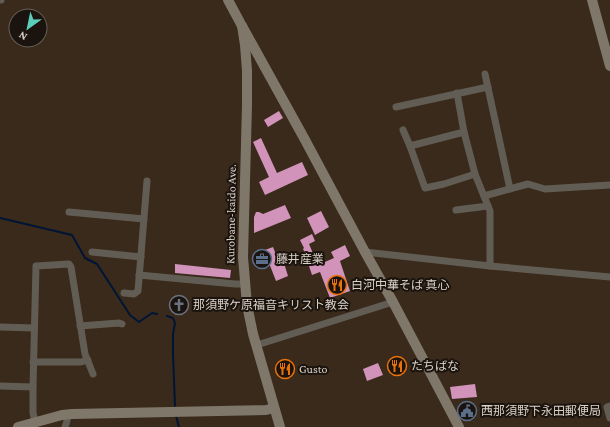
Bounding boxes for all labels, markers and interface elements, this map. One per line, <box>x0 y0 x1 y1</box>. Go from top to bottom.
north arrow <box>8 8 48 48</box>
text: N <box>16 29 29 43</box>
street label: Kurobane-kaido Ave. <box>223 164 239 264</box>
office icon: 藤井産業 <box>251 248 273 270</box>
place label: 藤井産業 <box>276 252 324 266</box>
restaurant icon: 白河中華そば 真心 <box>326 274 348 296</box>
place label: 白河中華そば 真心 <box>351 278 449 292</box>
church icon: 那須野ケ原福音キリスト教会 <box>168 294 190 316</box>
place label: 那須野ケ原福音キリスト教会 <box>193 298 349 312</box>
restaurant icon: たちばな <box>386 355 408 377</box>
restaurant icon: Gusto <box>274 358 296 380</box>
place label: たちばな <box>411 359 459 373</box>
place label: Gusto <box>299 362 328 376</box>
public building icon: 西那須野下永田郵便局 <box>456 400 478 422</box>
place label: 西那須野下永田郵便局 <box>481 404 601 418</box>

